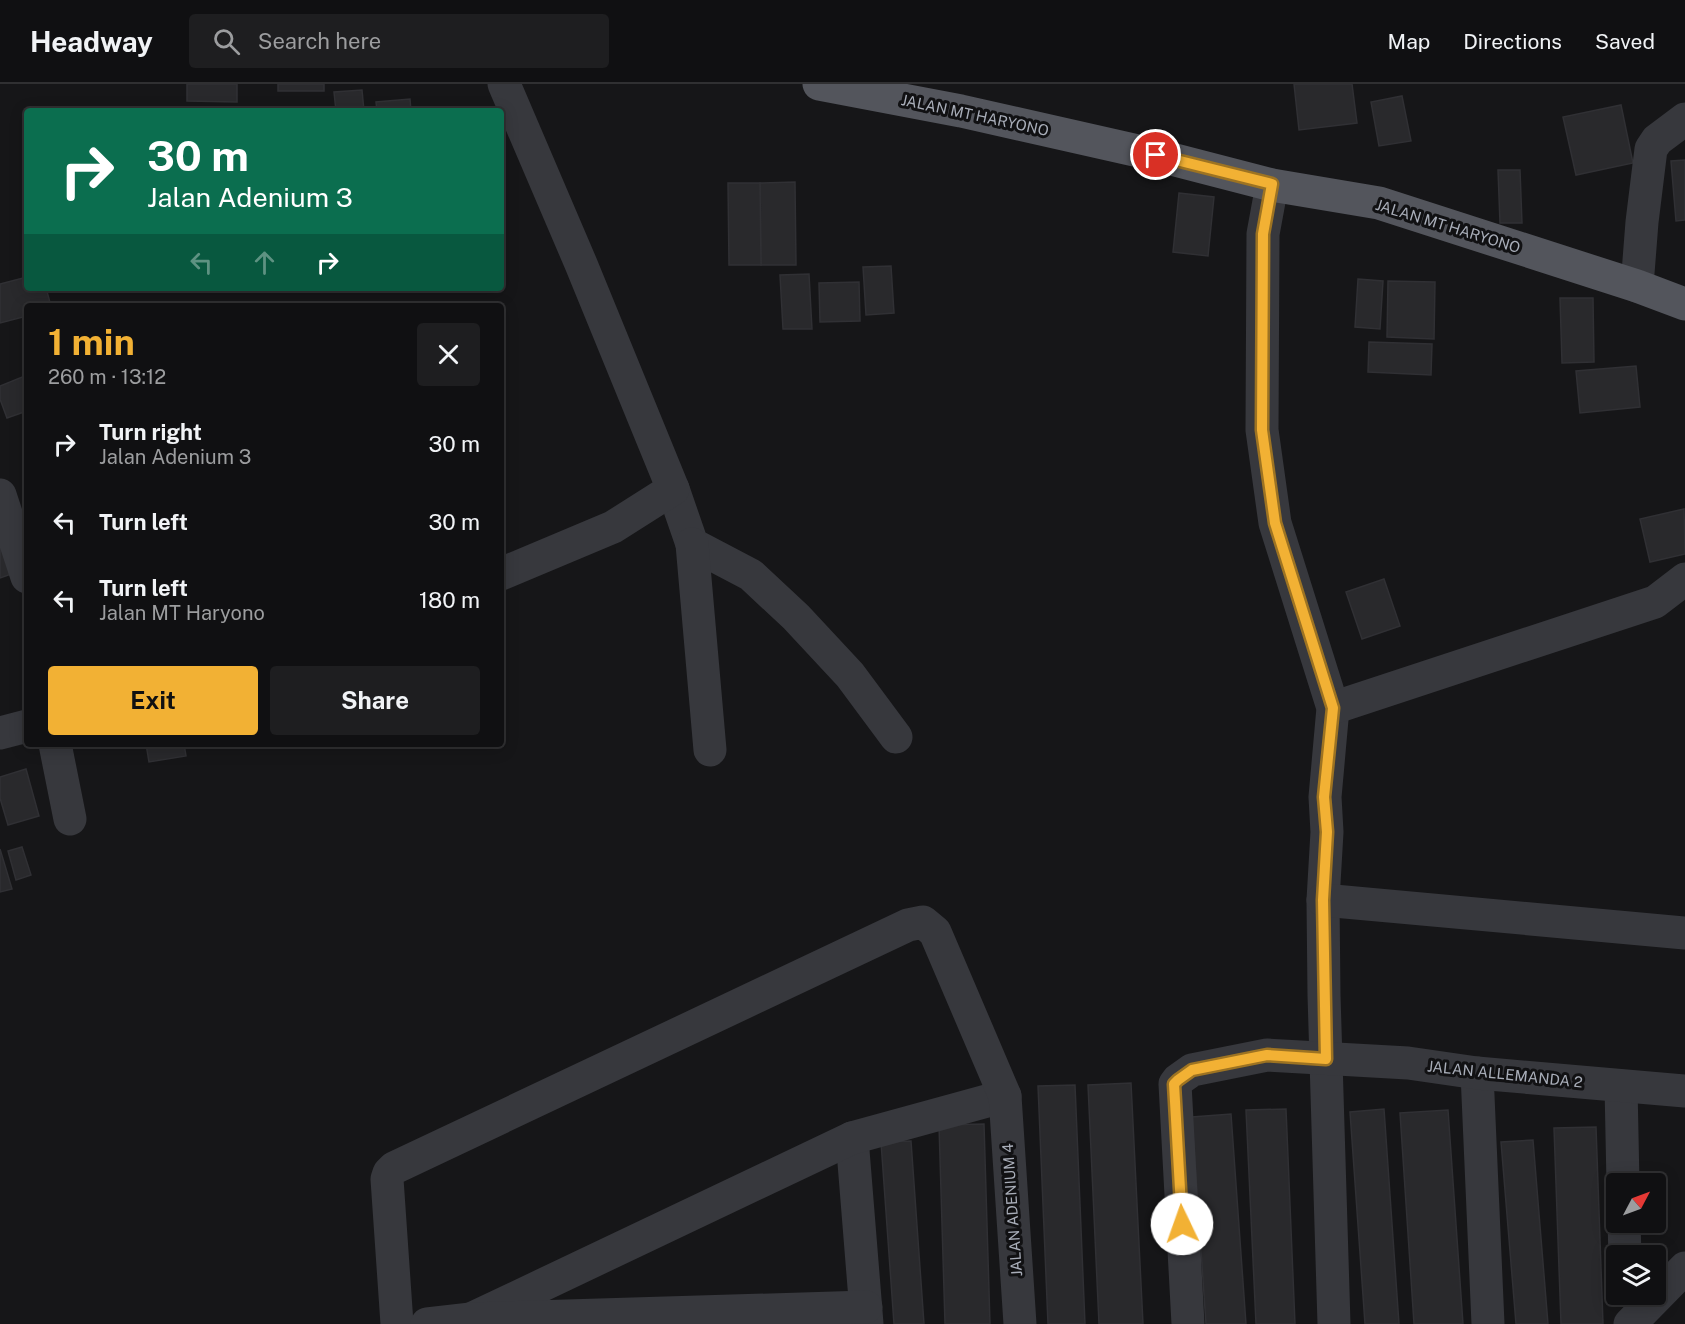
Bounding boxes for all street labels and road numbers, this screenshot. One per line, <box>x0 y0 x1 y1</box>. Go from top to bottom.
street label: JALAN MT HARYONO <box>900 91 1050 139</box>
street label: JALAN MT HARYONO <box>1374 196 1522 256</box>
street label: JALAN ALLEMANDA 2 <box>1426 1057 1584 1091</box>
street label: JALAN ADENIUM 4 <box>999 1143 1025 1277</box>

